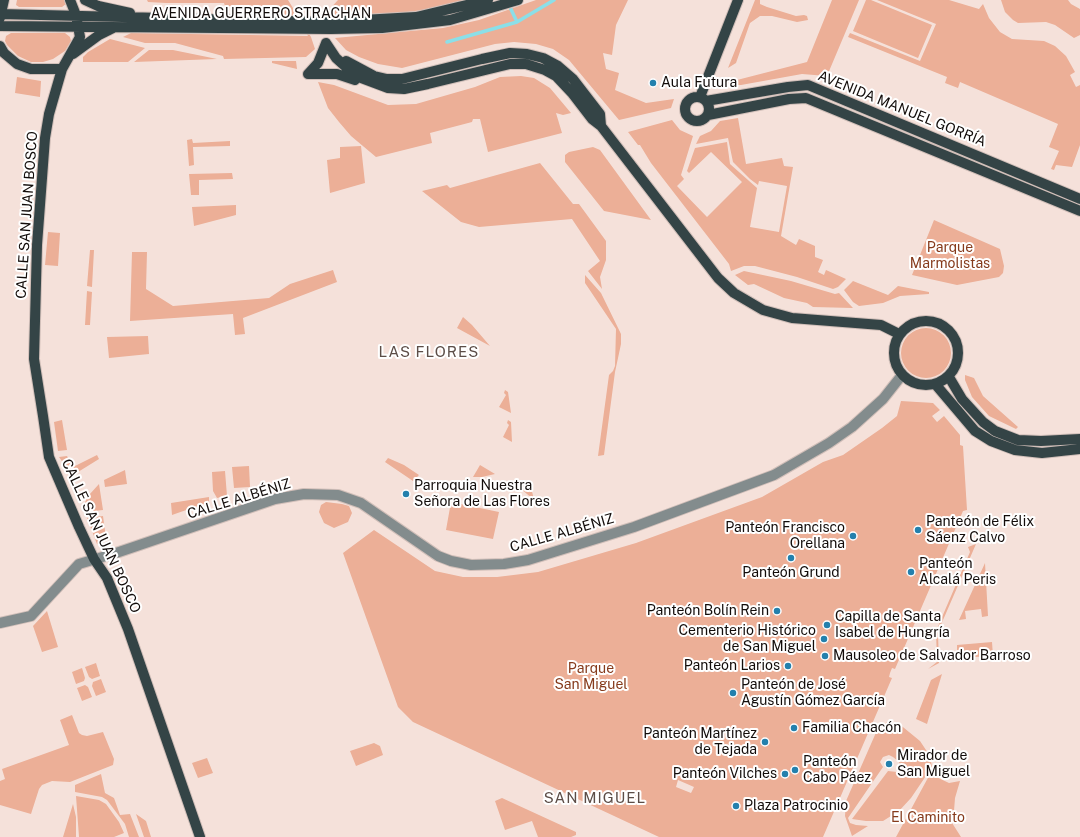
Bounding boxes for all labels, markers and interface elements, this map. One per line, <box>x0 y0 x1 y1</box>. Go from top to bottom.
street label: AVENIDA GUERRERO STRACHAN <box>151 6 371 22</box>
street label: AVENIDA MANUEL GORRÍA <box>815 68 989 150</box>
place label: Aula Futura <box>661 75 737 91</box>
marker: Aula Futura <box>648 78 658 88</box>
street label: CALLE SAN JUAN BOSCO <box>13 131 41 299</box>
park label: Parque Marmolistas <box>910 240 990 272</box>
district label: LAS FLORES <box>379 343 479 361</box>
street label: CALLE SAN JUAN BOSCO <box>58 456 144 616</box>
street label: CALLE ALBÉNIZ <box>185 475 293 523</box>
place label: Parroquia Nuestra Señora de Las Flores <box>414 478 550 510</box>
marker: Parroquia Nuestra Señora de Las Flores <box>401 489 411 499</box>
street label: CALLE ALBÉNIZ <box>508 510 616 556</box>
place label: Panteón de Félix Sáenz Calvo <box>926 514 1034 546</box>
place label: Panteón Francisco Orellana <box>725 520 845 552</box>
marker: Panteón de Félix Sáenz Calvo <box>913 525 923 535</box>
marker: Panteón Francisco Orellana <box>848 531 858 541</box>
marker: Panteón Grund <box>786 553 796 563</box>
place label: Panteón Alcalá Peris <box>919 556 996 588</box>
place label: Panteón Grund <box>742 565 840 581</box>
marker: Panteón Alcalá Peris <box>906 567 916 577</box>
place label: Panteón Bolín Rein <box>647 603 769 619</box>
marker: Panteón Bolín Rein <box>772 606 782 616</box>
place label: Capilla de Santa Isabel de Hungría <box>835 609 950 642</box>
marker: Capilla de Santa Isabel de Hungría <box>822 620 832 630</box>
place label: Cementerio Histórico de San Miguel <box>678 623 816 656</box>
marker: Cementerio Histórico de San Miguel <box>819 634 829 644</box>
place label: Mausoleo de Salvador Barroso <box>833 648 1031 664</box>
marker: Mausoleo de Salvador Barroso <box>820 651 830 661</box>
place label: Panteón Larios <box>684 658 780 674</box>
park label: Parque San Miguel <box>554 661 628 694</box>
marker: Panteón Larios <box>783 661 793 671</box>
place label: Panteón de José Agustín Gómez García <box>741 677 885 710</box>
marker: Panteón de José Agustín Gómez García <box>728 688 738 698</box>
place label: Familia Chacón <box>802 720 901 736</box>
marker: Familia Chacón <box>789 723 799 733</box>
place label: Panteón Martínez de Tejada <box>643 726 757 758</box>
marker: Panteón Martínez de Tejada <box>760 737 770 747</box>
place label: Mirador de San Miguel <box>897 748 970 780</box>
place label: Panteón Cabo Páez <box>803 754 871 786</box>
marker: Mirador de San Miguel <box>884 759 894 769</box>
marker: Panteón Cabo Páez <box>790 765 800 775</box>
place label: Panteón Vilches <box>673 766 777 782</box>
marker: Panteón Vilches <box>780 769 790 779</box>
district label: SAN MIGUEL <box>544 789 646 807</box>
place label: Plaza Patrocinio <box>744 798 848 814</box>
marker: Plaza Patrocinio <box>731 801 741 811</box>
park label: El Caminito <box>891 810 965 826</box>

